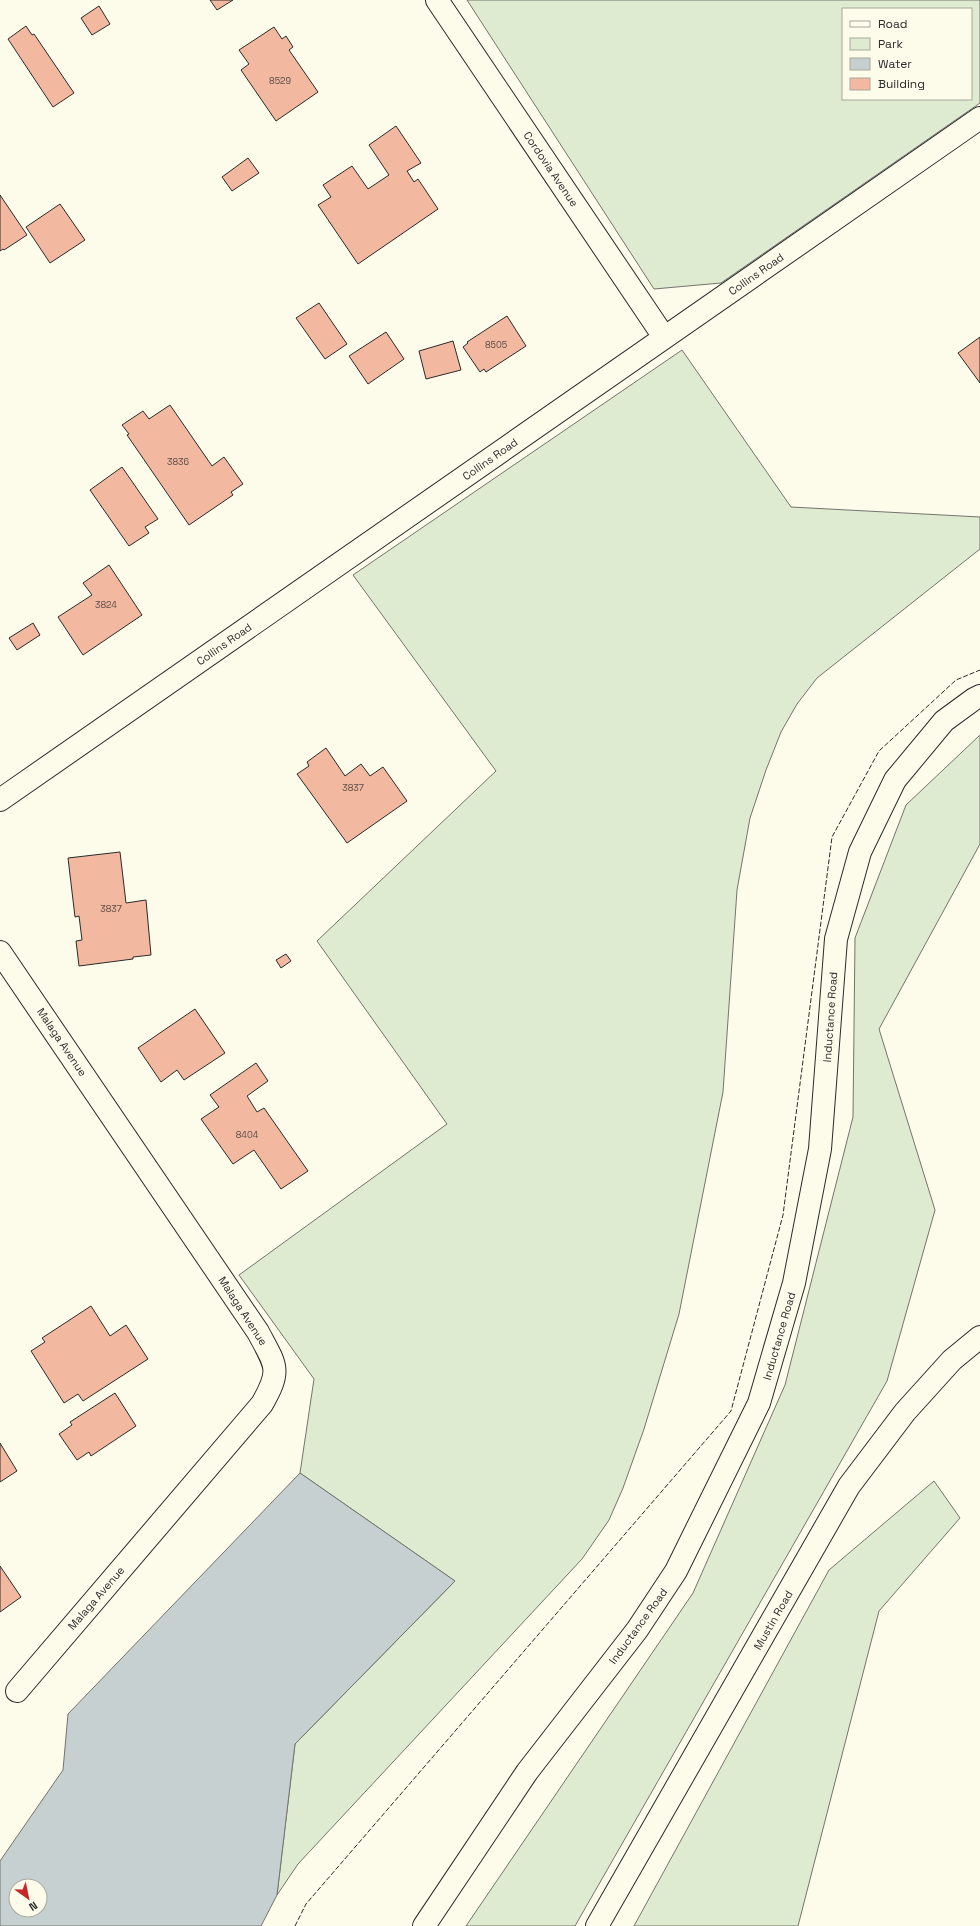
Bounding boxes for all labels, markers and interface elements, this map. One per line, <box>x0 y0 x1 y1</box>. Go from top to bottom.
legend <box>842 8 972 100</box>
text: Road <box>878 16 907 32</box>
text: Park <box>878 36 903 52</box>
text: Water <box>878 56 912 72</box>
house number: 8529 <box>269 75 291 87</box>
text: Building <box>878 76 925 92</box>
street label: Cordovia Avenue <box>521 129 581 209</box>
street label: Collins Road <box>726 250 786 298</box>
house number: 8505 <box>485 339 507 351</box>
street label: Collins Road <box>460 435 520 483</box>
house number: 3836 <box>167 456 189 468</box>
house number: 3824 <box>95 599 117 611</box>
street label: Collins Road <box>194 620 254 668</box>
house number: 3837 <box>342 782 364 794</box>
house number: 3837 <box>100 903 122 915</box>
street label: Inductance Road <box>820 971 840 1063</box>
street label: Malaga Avenue <box>34 1005 90 1079</box>
house number: 8404 <box>236 1129 259 1141</box>
street label: Malaga Avenue <box>215 1274 271 1348</box>
street label: Inductance Road <box>760 1291 798 1381</box>
street label: Malaga Avenue <box>65 1563 127 1633</box>
street label: Inductance Road <box>606 1585 670 1667</box>
street label: Mustin Road <box>750 1588 796 1652</box>
north arrow <box>8 1878 48 1918</box>
text: N <box>27 1899 40 1914</box>

